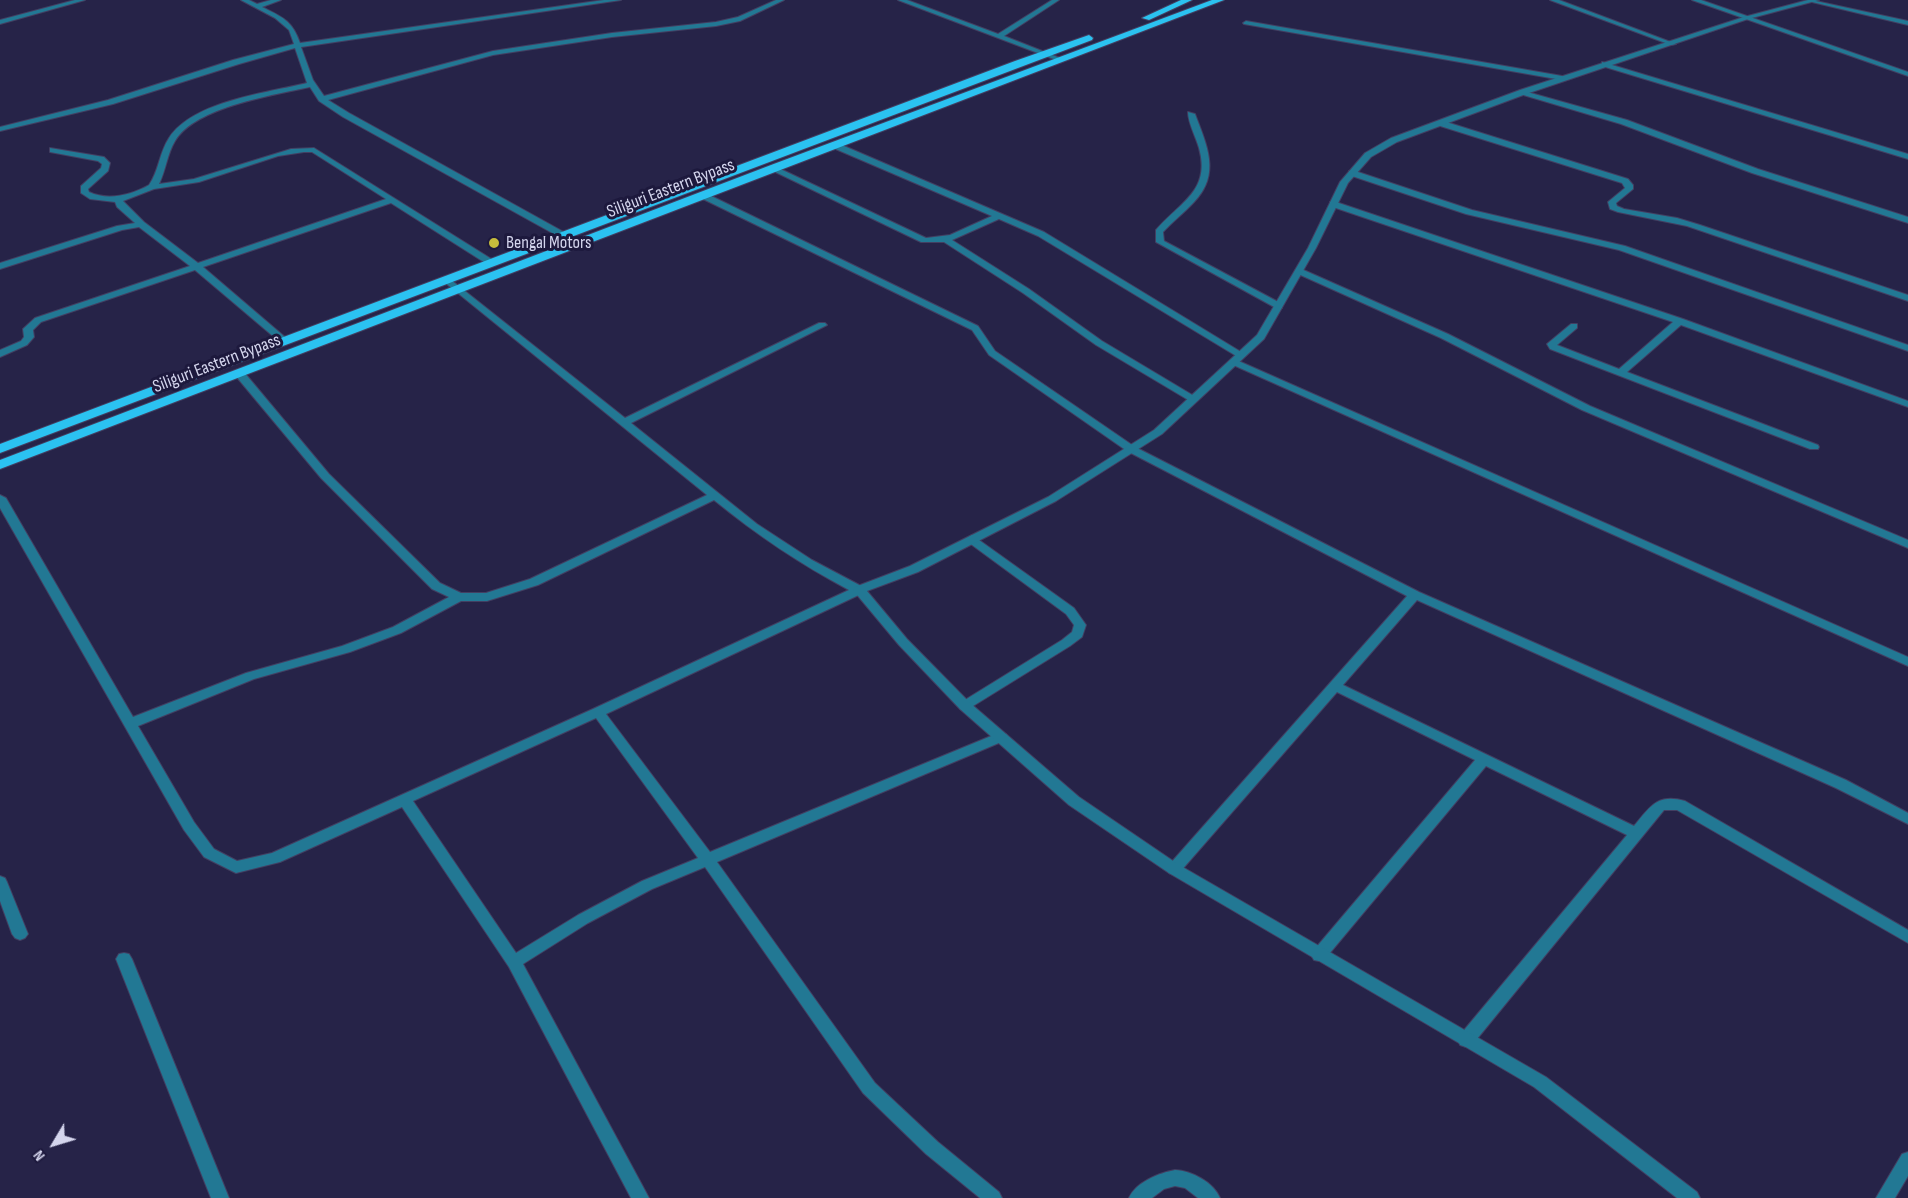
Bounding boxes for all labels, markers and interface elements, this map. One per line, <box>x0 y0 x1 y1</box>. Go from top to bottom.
street label: Siliguri Eastern Bypass <box>604 155 738 223</box>
place label: Bengal Motors <box>506 232 591 254</box>
marker: Bengal Motors <box>487 236 501 250</box>
street label: Siliguri Eastern Bypass <box>150 330 284 398</box>
north arrow <box>24 1114 84 1174</box>
text: N <box>29 1146 50 1165</box>

